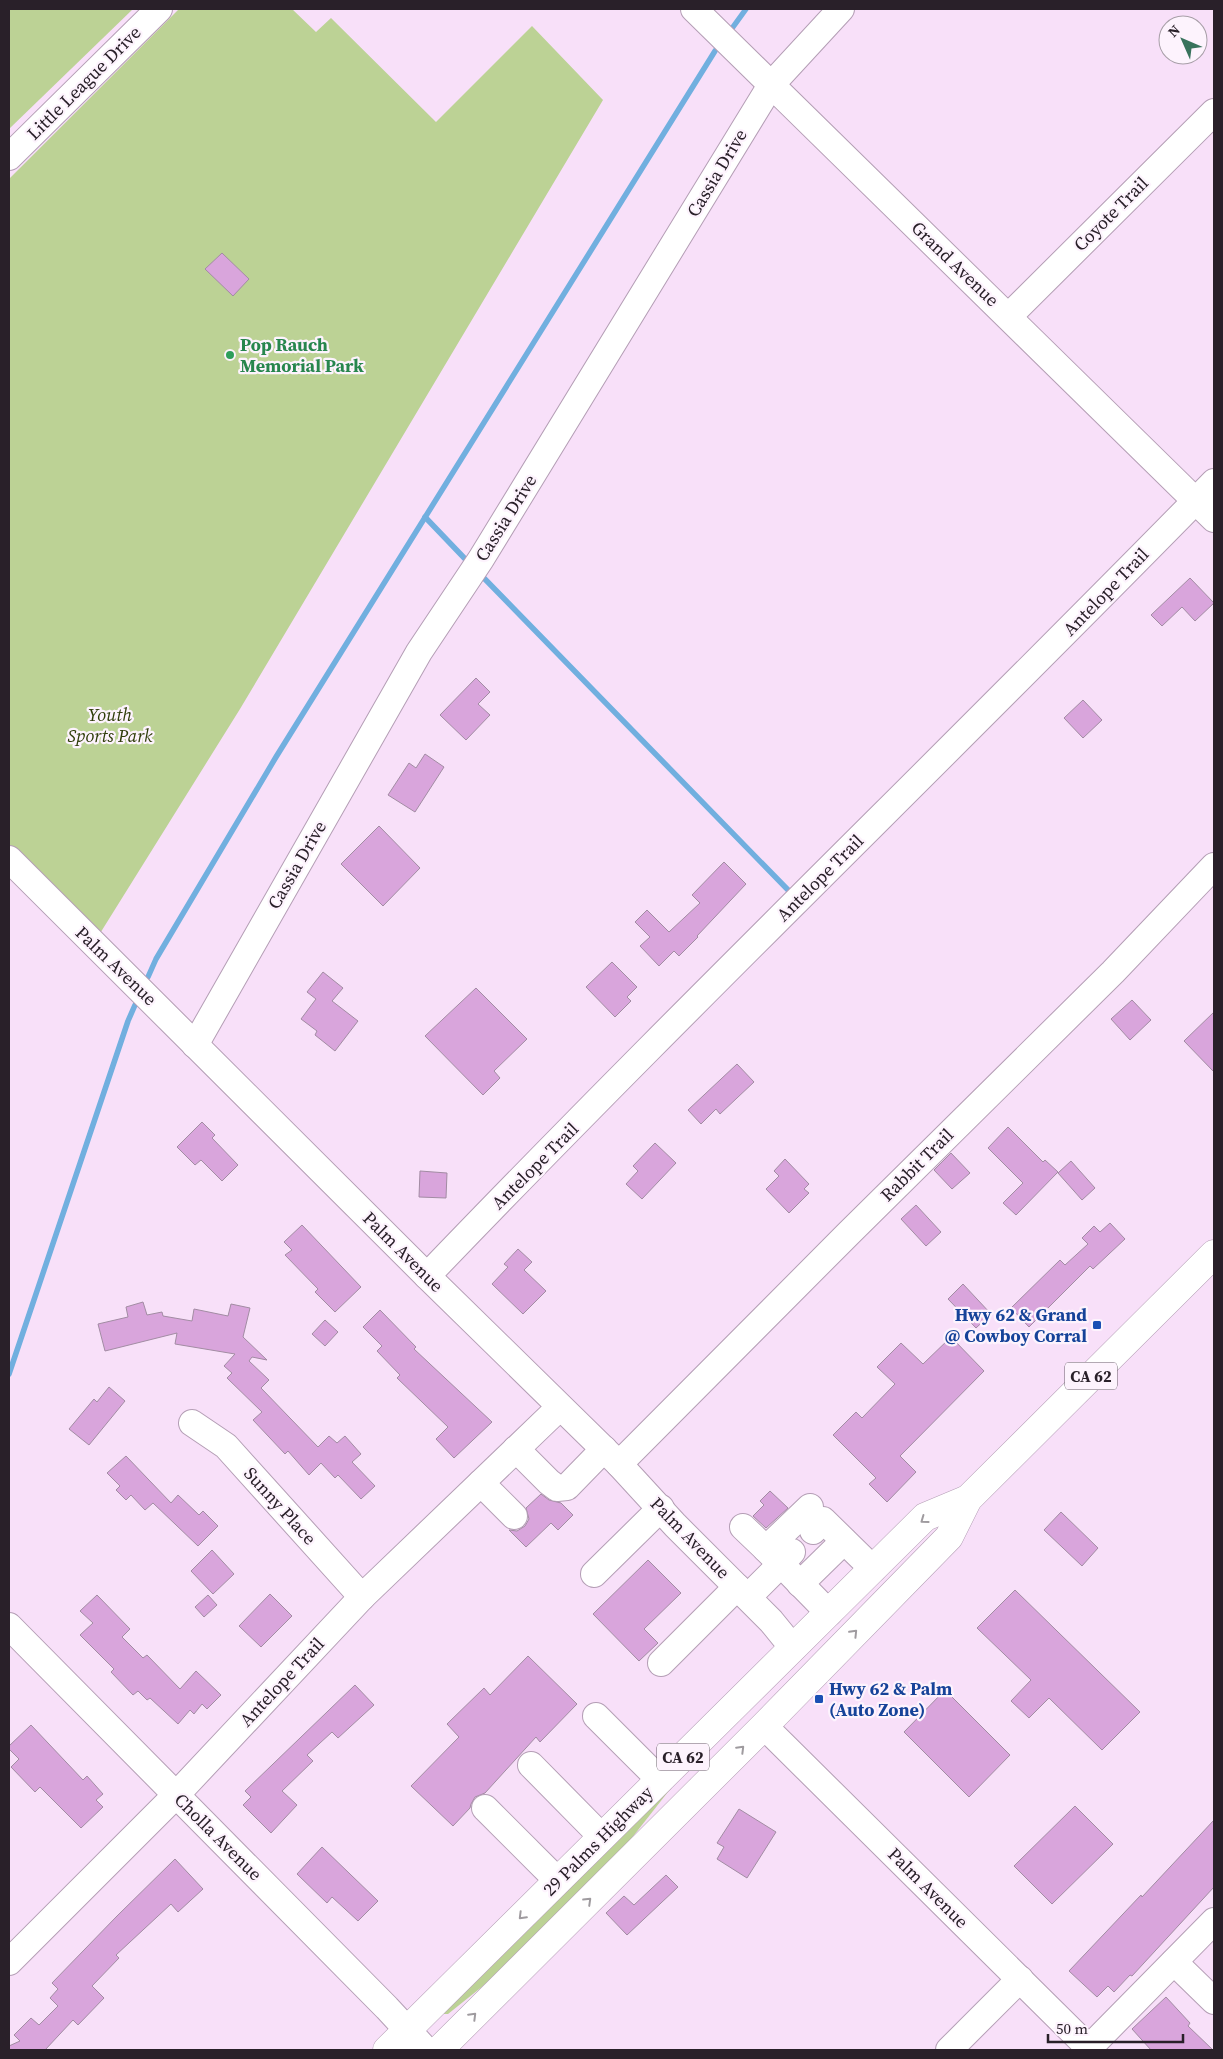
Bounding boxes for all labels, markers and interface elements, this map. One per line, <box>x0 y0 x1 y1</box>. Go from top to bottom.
north arrow <box>1158 15 1208 65</box>
street label: Little League Drive <box>21 20 146 145</box>
text: N <box>1163 20 1184 41</box>
street label: Cassia Drive <box>681 124 753 221</box>
street label: Coyote Trail <box>1068 171 1153 256</box>
street label: Grand Avenue <box>906 215 1005 312</box>
place label: Pop Rauch Memorial Park <box>240 332 364 378</box>
marker: Pop Rauch Memorial Park <box>224 349 236 361</box>
street label: Cassia Drive <box>469 469 542 566</box>
street label: Antelope Trail <box>1057 542 1154 641</box>
park label: Youth Sports Park <box>67 702 153 748</box>
street label: Cassia Drive <box>261 816 332 914</box>
street label: Antelope Trail <box>771 829 869 927</box>
street label: Palm Avenue <box>70 920 163 1011</box>
street label: Antelope Trail <box>486 1117 584 1215</box>
street label: Rabbit Trail <box>875 1123 959 1207</box>
street label: Palm Avenue <box>358 1206 449 1297</box>
place label: Hwy 62 & Grand @ Cowboy Corral <box>945 1302 1087 1348</box>
marker: Hwy 62 & Grand @ Cowboy Corral <box>1091 1319 1103 1331</box>
road number: CA 62 <box>1065 1362 1117 1390</box>
street label: Sunny Place <box>239 1461 322 1550</box>
street label: Palm Avenue <box>645 1491 736 1584</box>
one-way arrow <box>921 1514 930 1522</box>
one-way arrow <box>848 1629 857 1638</box>
street label: Antelope Trail <box>234 1632 330 1732</box>
place label: Hwy 62 & Palm (Auto Zone) <box>829 1676 952 1722</box>
marker: Hwy 62 & Palm (Auto Zone) <box>813 1693 825 1705</box>
road number: CA 62 <box>657 1744 709 1770</box>
one-way arrow <box>735 1746 744 1755</box>
street label: 29 Palms Highway <box>537 1780 659 1901</box>
street label: Cholla Avenue <box>169 1787 268 1886</box>
street label: Palm Avenue <box>883 1842 974 1933</box>
one-way arrow <box>582 1897 591 1906</box>
one-way arrow <box>519 1910 528 1919</box>
one-way arrow <box>467 2012 476 2021</box>
scale bar <box>1048 2012 1183 2044</box>
text: 50 m <box>1056 2018 1088 2039</box>

